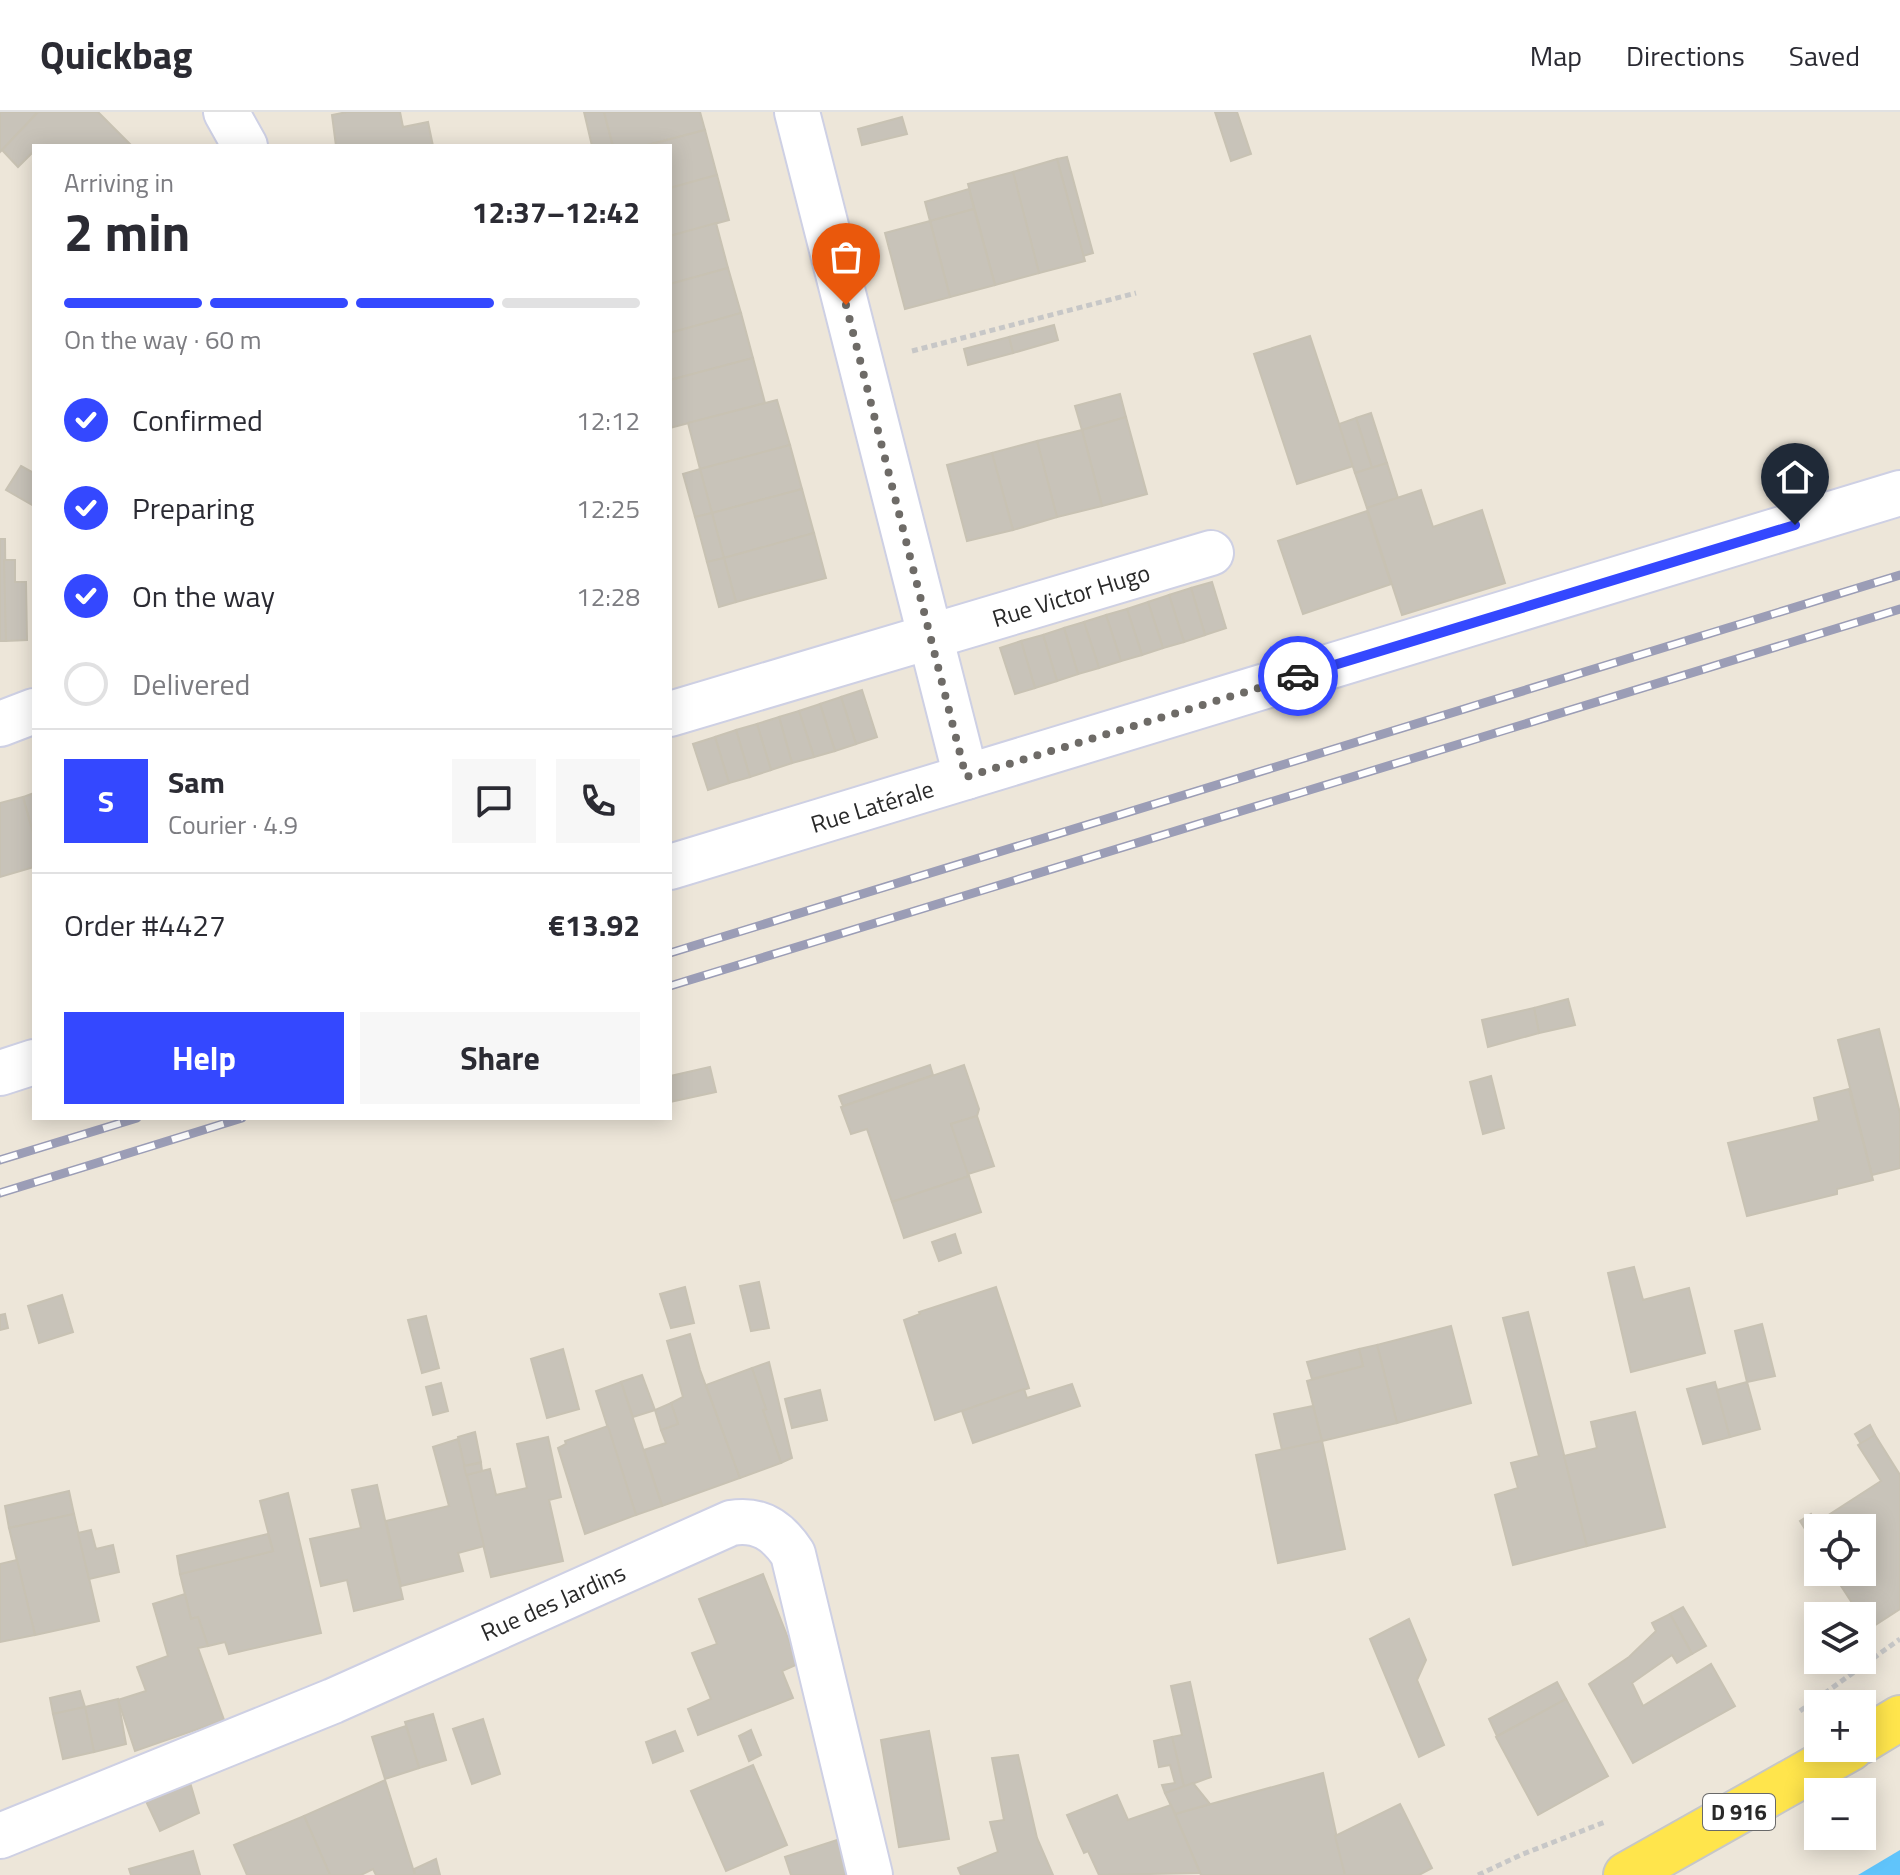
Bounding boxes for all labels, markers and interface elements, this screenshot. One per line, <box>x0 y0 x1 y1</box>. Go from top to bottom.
text: Quickbag <box>40 26 193 84</box>
text: Map <box>1530 34 1582 77</box>
text: Directions <box>1626 34 1745 77</box>
text: Saved <box>1789 34 1860 77</box>
text: Arriving in <box>64 163 174 202</box>
text: 12:37–12:42 <box>472 189 640 235</box>
text: 2 min <box>64 192 190 271</box>
pin <box>812 223 880 305</box>
icon: bag <box>824 235 868 279</box>
text: On the way · 60 m <box>64 320 262 359</box>
text: Confirmed <box>132 397 263 443</box>
icon: check <box>64 398 108 442</box>
text: 12:12 <box>576 401 640 440</box>
pin <box>1761 443 1829 525</box>
icon: home <box>1773 455 1817 499</box>
text: Preparing <box>132 485 254 531</box>
icon: check <box>64 486 108 530</box>
text: 12:25 <box>576 489 640 528</box>
street label: Rue Victor Hugo <box>988 554 1154 636</box>
text: On the way <box>132 573 275 619</box>
icon: check <box>64 574 108 618</box>
text: 12:28 <box>576 577 640 616</box>
courier <box>1258 636 1338 716</box>
icon: car <box>1276 654 1320 698</box>
text: Delivered <box>132 661 250 707</box>
text: Sam <box>168 759 225 805</box>
button: chat <box>452 759 536 843</box>
button: phone <box>556 759 640 843</box>
street label: Rue Latérale <box>806 770 938 842</box>
text: S <box>98 778 114 824</box>
text: Courier · 4.9 <box>168 805 298 844</box>
text: Order #4427 <box>64 902 226 948</box>
text: €13.92 <box>548 902 640 948</box>
button: Help <box>64 1012 344 1104</box>
button: Share <box>360 1012 640 1104</box>
map controls <box>1804 1514 1876 1850</box>
button: locate <box>1804 1514 1876 1586</box>
street label: Rue des Jardins <box>475 1554 631 1650</box>
button: layers <box>1804 1602 1876 1674</box>
button: + <box>1804 1690 1876 1762</box>
button: − <box>1804 1778 1876 1850</box>
road number: D 916 <box>1703 1794 1775 1830</box>

